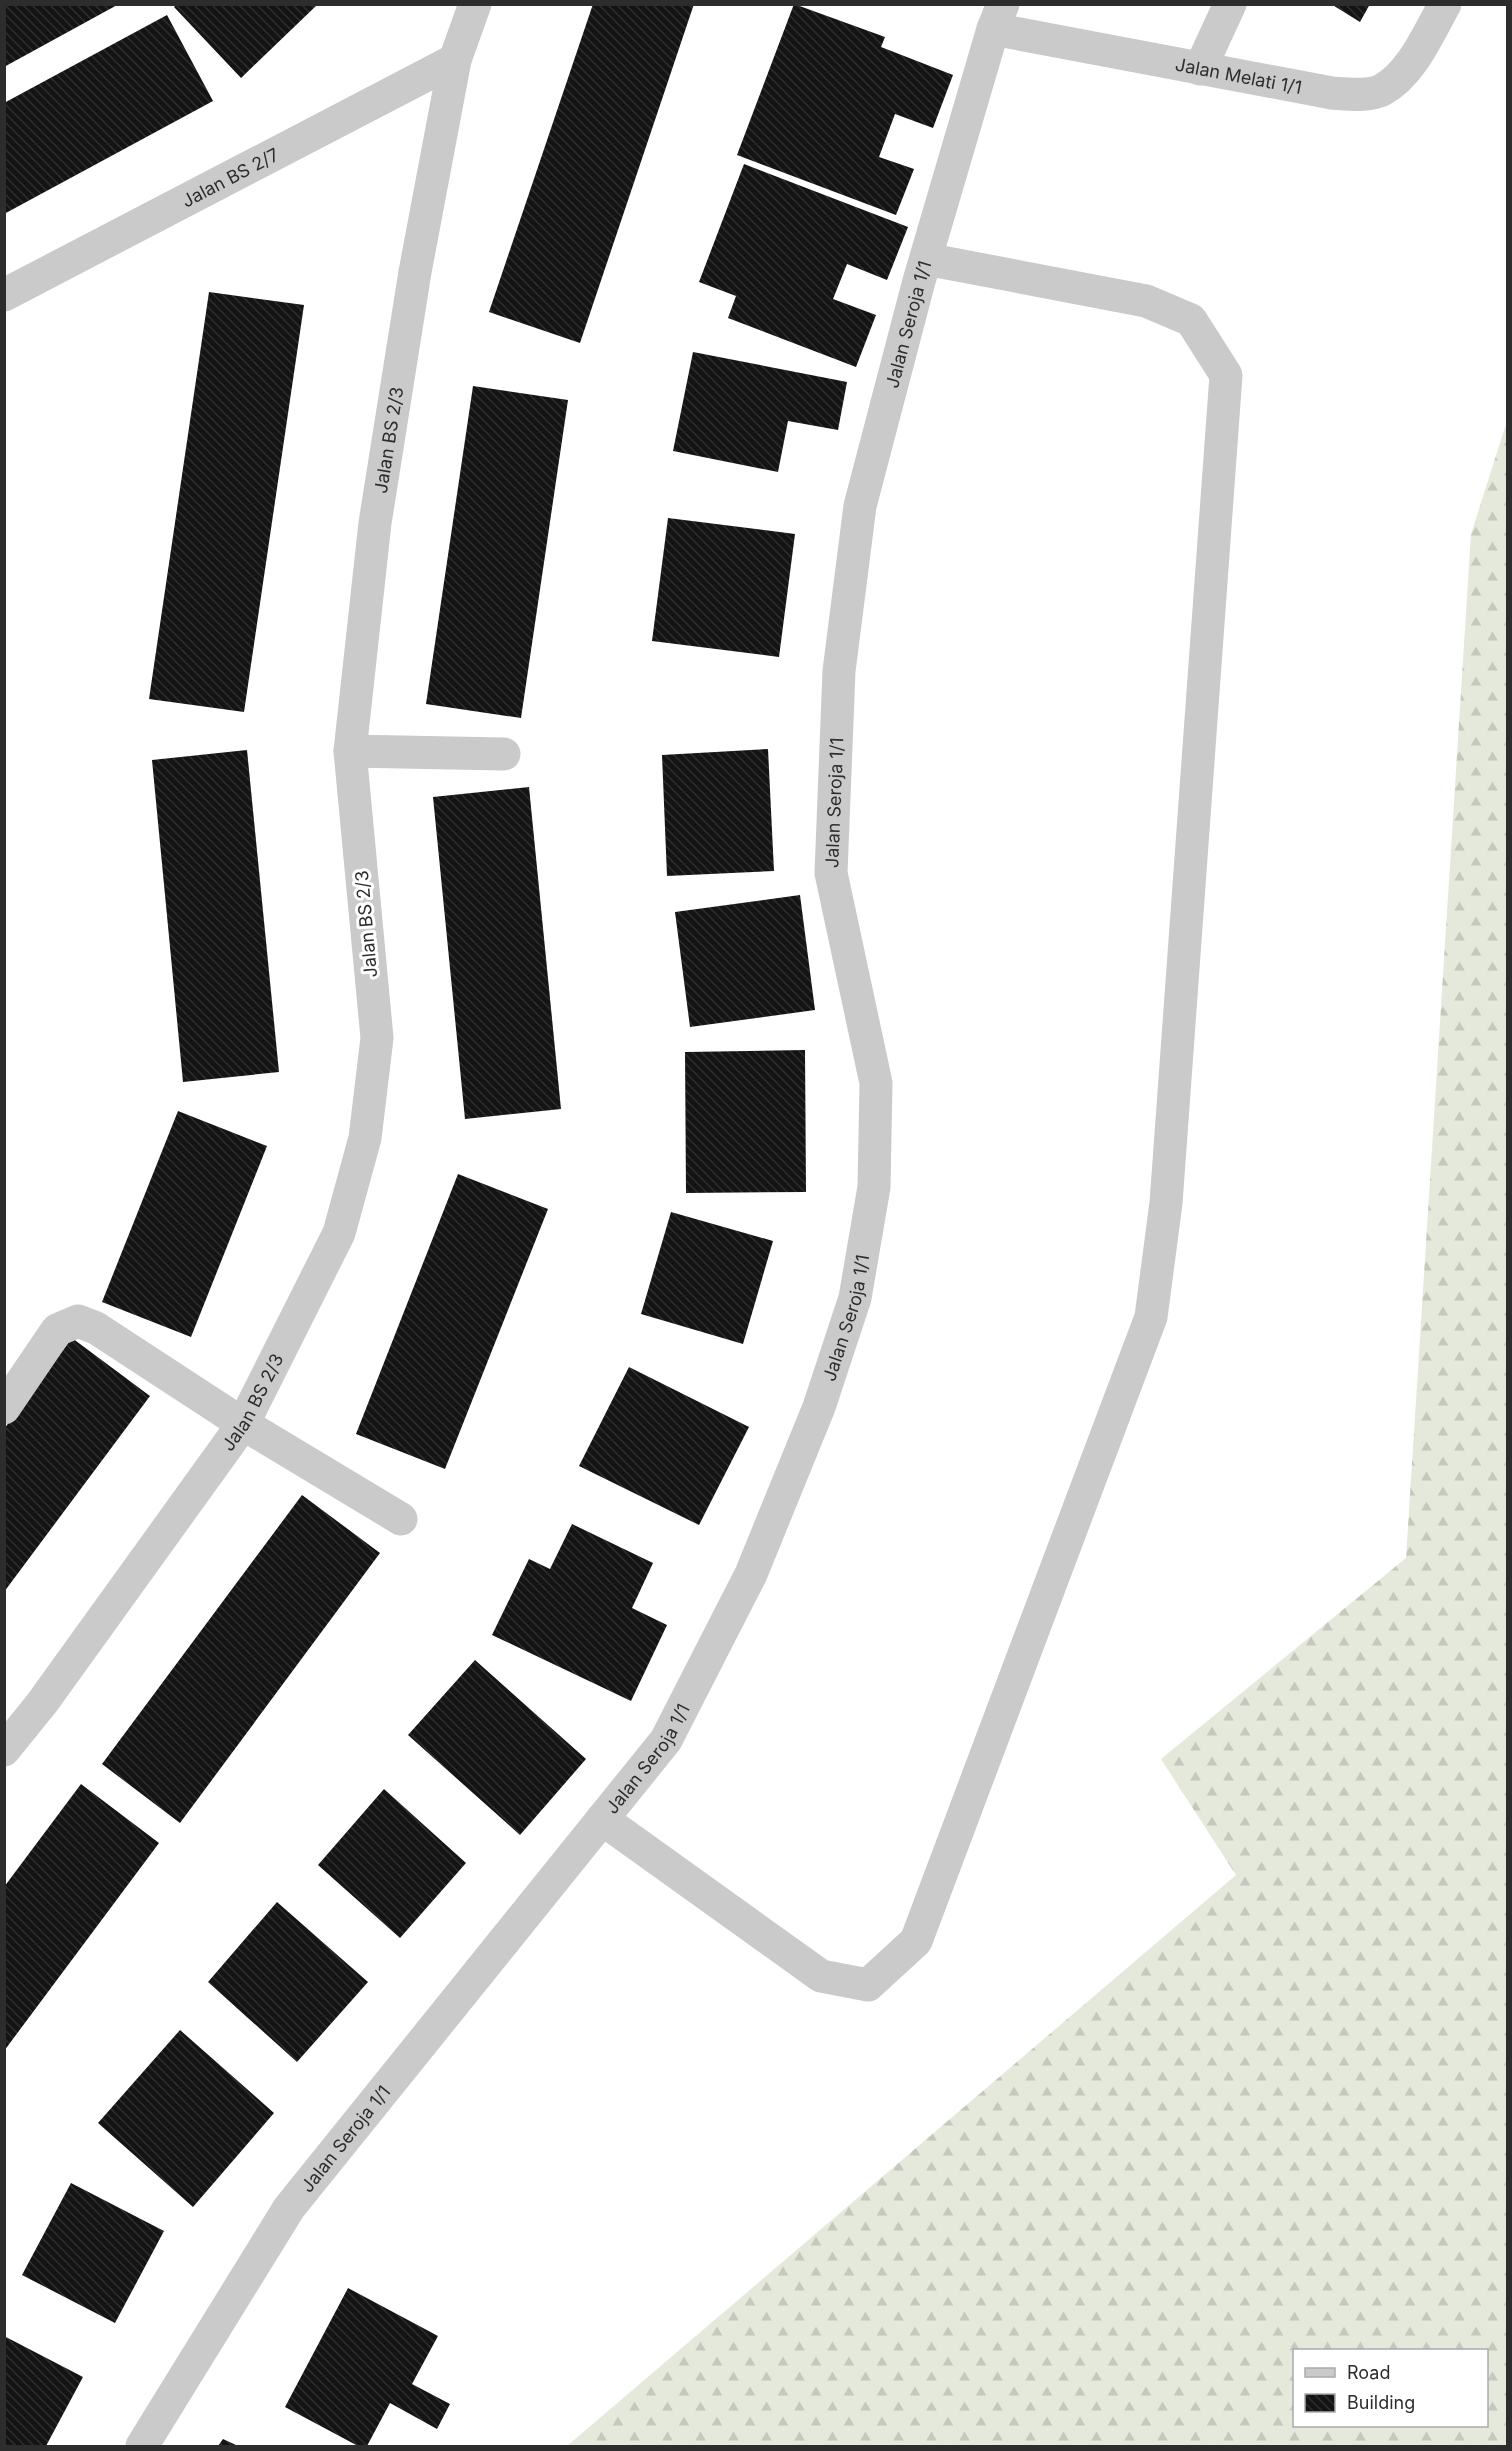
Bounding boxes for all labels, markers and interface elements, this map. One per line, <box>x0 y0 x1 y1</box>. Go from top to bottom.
street label: Jalan Melati 1/1 <box>1174 53 1304 98</box>
street label: Jalan BS 2/7 <box>178 143 282 211</box>
street label: Jalan Seroja 1/1 <box>881 258 935 390</box>
street label: Jalan BS 2/3 <box>369 385 407 495</box>
street label: Jalan Seroja 1/1 <box>821 737 847 868</box>
street label: Jalan BS 2/3 <box>351 870 381 978</box>
street label: Jalan Seroja 1/1 <box>818 1253 873 1384</box>
street label: Jalan BS 2/3 <box>217 1350 287 1455</box>
street label: Jalan Seroja 1/1 <box>601 1700 693 1817</box>
street label: Jalan Seroja 1/1 <box>296 2081 394 2196</box>
legend <box>1293 2349 1488 2427</box>
text: Road <box>1347 2362 1390 2383</box>
text: Building <box>1347 2392 1415 2413</box>

